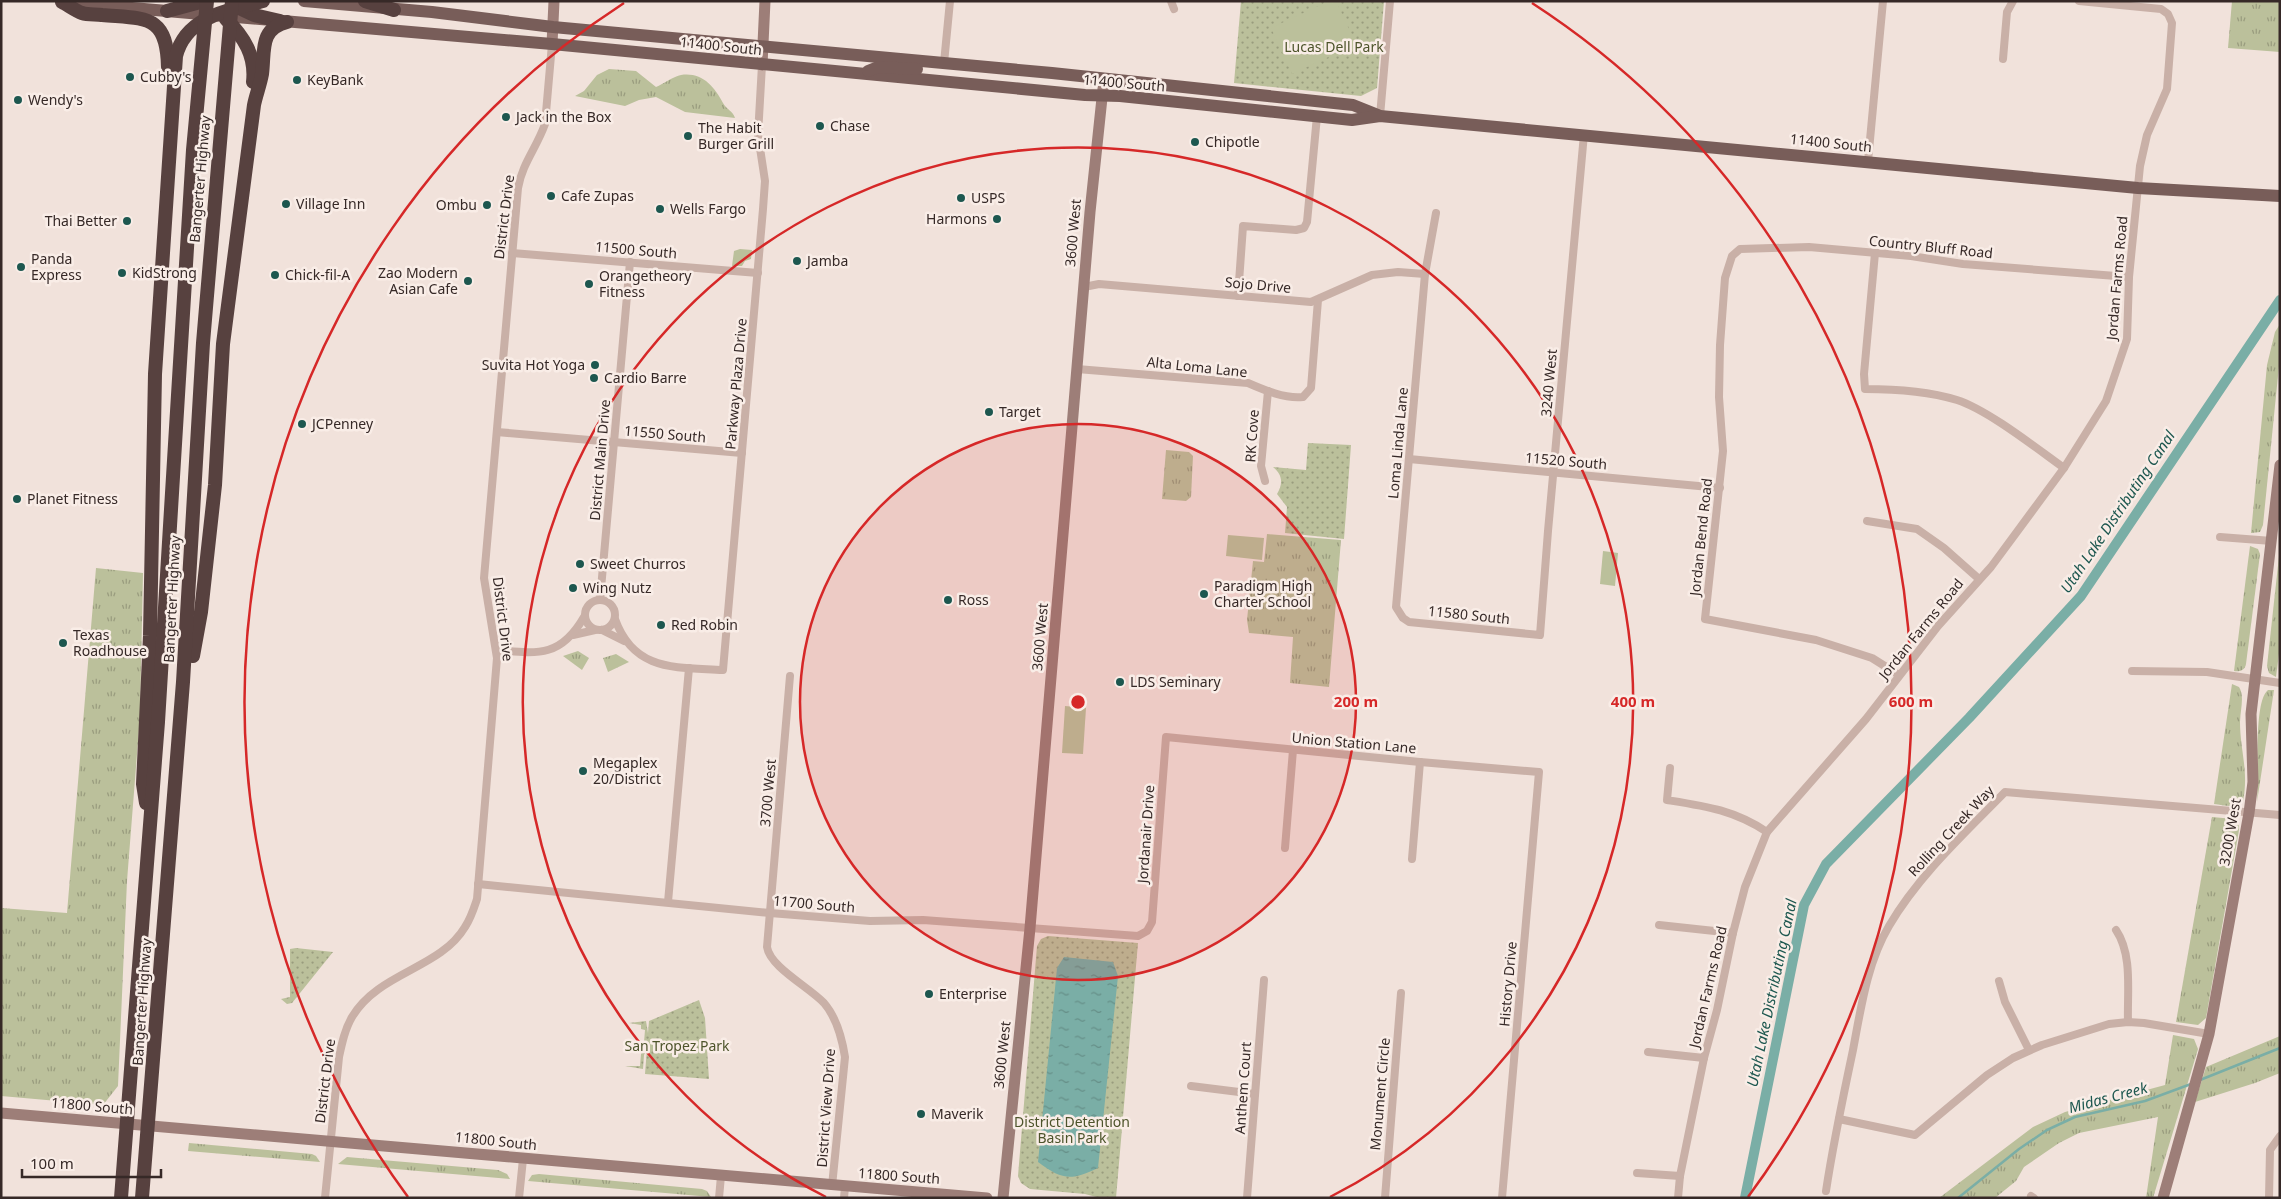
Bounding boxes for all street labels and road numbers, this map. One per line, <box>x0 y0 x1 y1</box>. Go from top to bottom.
street label: 11400 South <box>679 32 763 59</box>
street label: 11400 South <box>1082 69 1166 96</box>
street label: Bangerter Highway <box>184 114 215 243</box>
street label: 11400 South <box>1789 129 1873 156</box>
street label: District Drive <box>489 173 518 260</box>
street label: 3600 West <box>1060 198 1085 268</box>
street label: Jordan Farms Road <box>2101 215 2131 343</box>
street label: Country Bluff Road <box>1868 231 1994 262</box>
street label: 11500 South <box>594 236 678 263</box>
street label: Sojo Drive <box>1224 272 1292 297</box>
street label: Parkway Plaza Drive <box>720 317 751 450</box>
street label: 3240 West <box>1536 348 1561 418</box>
street label: Alta Loma Lane <box>1146 352 1248 381</box>
street label: Loma Linda Lane <box>1383 386 1412 499</box>
street label: District Main Drive <box>585 399 614 521</box>
street label: RK Cove <box>1240 409 1263 463</box>
street label: 11550 South <box>623 420 707 447</box>
street label: 11520 South <box>1524 447 1608 474</box>
street label: Jordan Bend Road <box>1685 477 1716 599</box>
street label: Bangerter Highway <box>159 534 184 663</box>
street label: Jordan Farms Road <box>1873 574 1967 685</box>
street label: District Drive <box>489 576 518 662</box>
street label: 11580 South <box>1427 601 1511 628</box>
street label: 3600 West <box>1027 602 1052 672</box>
street label: Union Station Lane <box>1291 728 1417 757</box>
street label: 3700 West <box>755 758 780 828</box>
street label: Rolling Creek Way <box>1903 780 1998 880</box>
street label: Jordanair Drive <box>1132 784 1158 886</box>
street label: 3200 West <box>2214 797 2245 867</box>
street label: 11700 South <box>772 890 856 917</box>
street label: Jordan Farms Road <box>1684 924 1731 1052</box>
street label: Bangerter Highway <box>128 937 155 1066</box>
street label: History Drive <box>1494 940 1521 1027</box>
street label: 3600 West <box>988 1020 1015 1090</box>
street label: District Drive <box>310 1037 339 1124</box>
street label: Monument Circle <box>1365 1037 1394 1151</box>
street label: Anthem Court <box>1230 1041 1255 1135</box>
street label: District View Drive <box>812 1048 839 1168</box>
street label: 11800 South <box>50 1092 134 1119</box>
street label: 11800 South <box>454 1127 538 1154</box>
street label: 11800 South <box>857 1163 941 1188</box>

